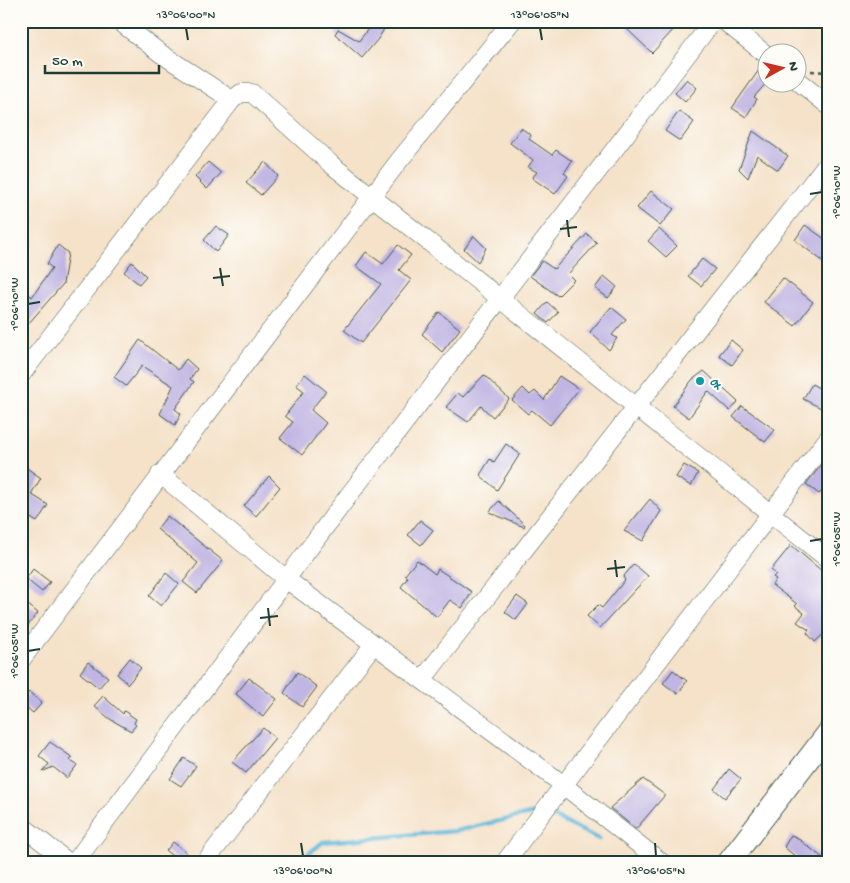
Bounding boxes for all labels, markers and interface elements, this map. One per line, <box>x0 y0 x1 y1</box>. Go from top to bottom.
text: 13°06'00"N <box>156 9 216 23</box>
text: 13°06'05"N <box>510 9 569 23</box>
scale bar <box>45 42 159 74</box>
north arrow <box>758 42 808 92</box>
text: 50 m <box>52 53 83 71</box>
text: N <box>783 61 801 72</box>
text: 1°06'10"W <box>831 165 845 220</box>
text: 1°06'10"W <box>9 277 23 332</box>
place label: q <box>710 374 721 392</box>
marker: q <box>694 375 706 387</box>
text: 1°06'05"W <box>831 512 845 567</box>
text: 1°06'05"W <box>9 624 23 679</box>
text: 13°06'00"N <box>273 865 333 879</box>
text: 13°06'05"N <box>626 865 685 879</box>

